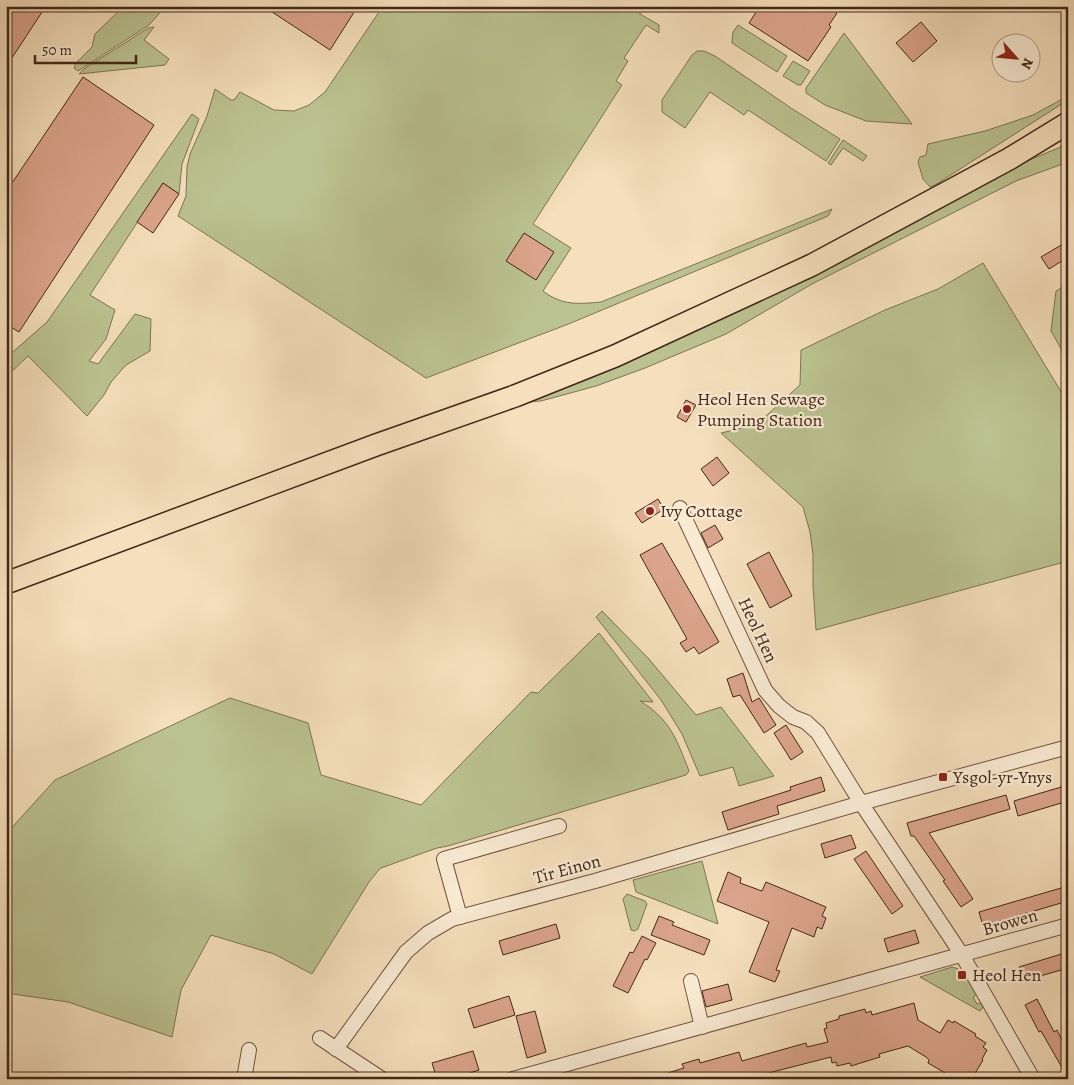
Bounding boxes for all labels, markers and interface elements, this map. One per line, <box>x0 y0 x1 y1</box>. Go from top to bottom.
scale bar <box>35 32 136 64</box>
north arrow <box>992 32 1042 82</box>
text: 50 m <box>42 40 72 60</box>
text: N <box>1016 55 1038 73</box>
place label: Heol Hen Sewage Pumping Station <box>697 387 825 432</box>
marker: Heol Hen Sewage Pumping Station <box>681 403 693 415</box>
place label: Ivy Cottage <box>660 499 743 523</box>
marker: Ivy Cottage <box>644 505 656 517</box>
street label: Heol Hen <box>732 594 784 667</box>
place label: Ysgol-yr-Ynys <box>952 765 1052 789</box>
marker: Ysgol-yr-Ynys <box>937 771 949 783</box>
street label: Tir Einon <box>531 848 603 889</box>
street label: Browen <box>980 903 1040 941</box>
place label: Heol Hen <box>972 963 1041 987</box>
marker: Heol Hen <box>956 969 968 981</box>

